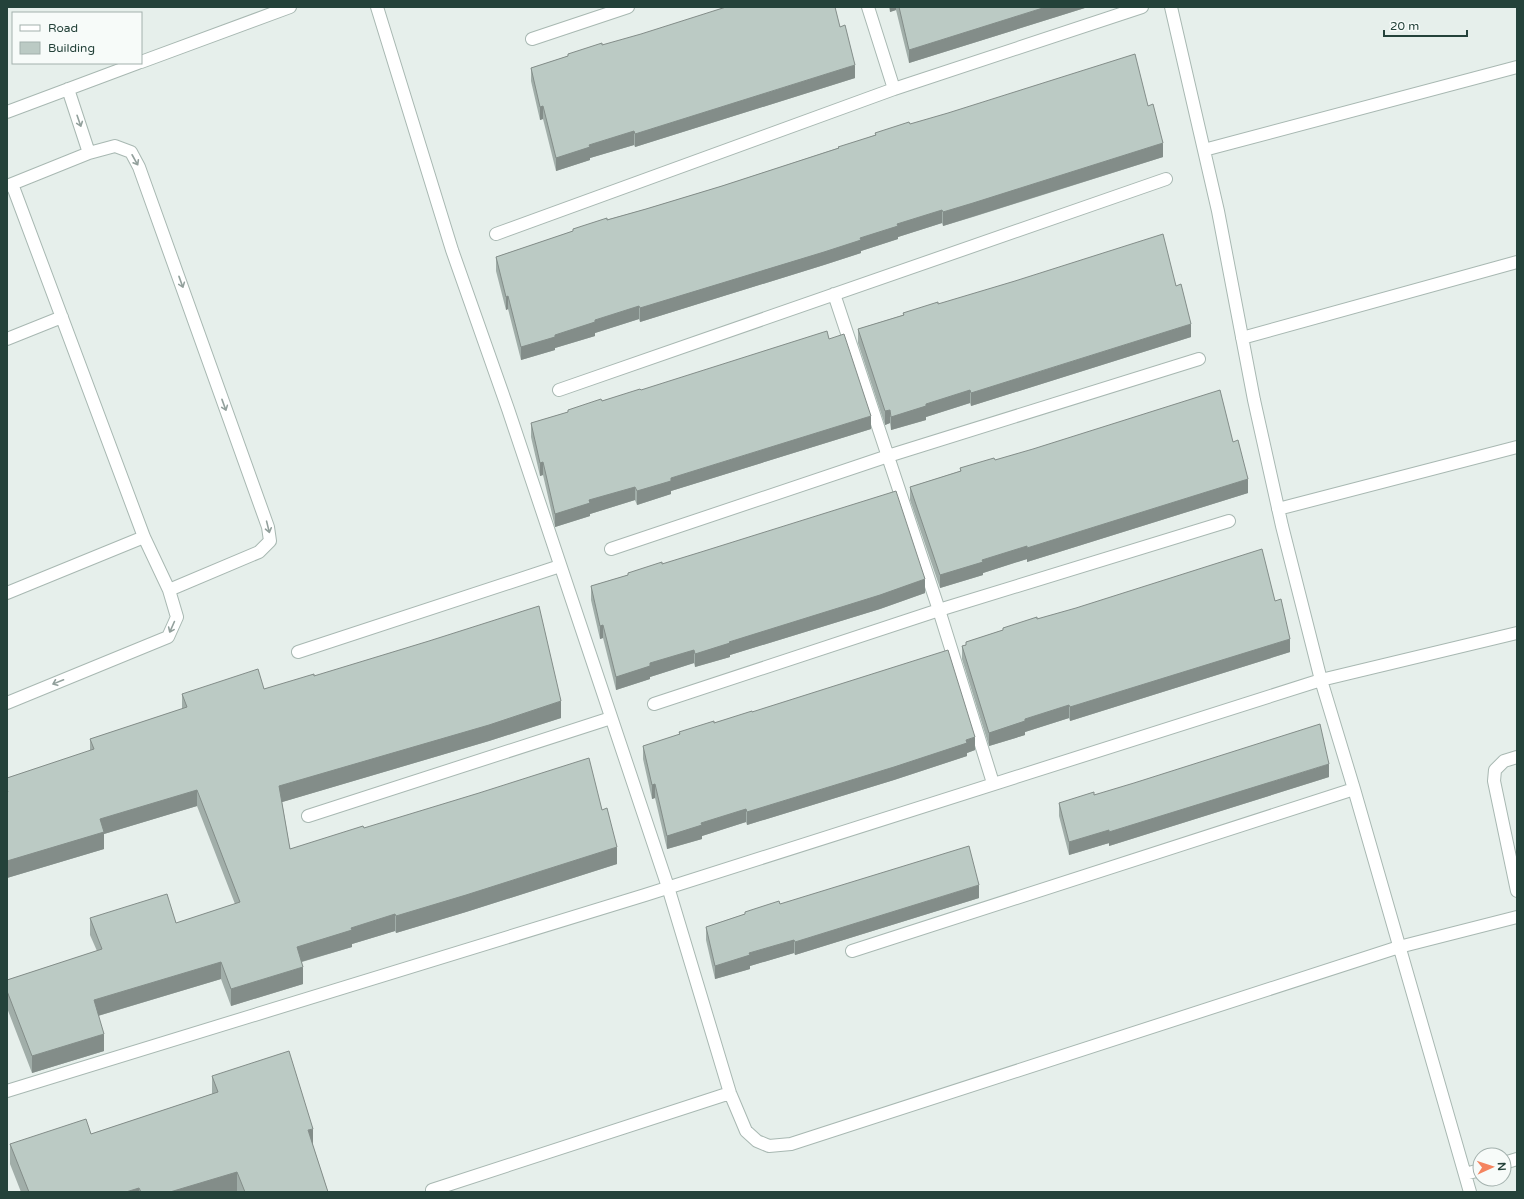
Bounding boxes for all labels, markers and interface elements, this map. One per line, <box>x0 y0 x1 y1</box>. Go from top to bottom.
legend <box>12 12 142 64</box>
scale bar <box>1384 12 1467 38</box>
text: 20 m <box>1390 19 1419 33</box>
text: Road <box>48 21 78 35</box>
text: Building <box>48 41 95 55</box>
one-way arrow <box>76 114 83 127</box>
one-way arrow <box>132 154 140 166</box>
one-way arrow <box>177 276 185 288</box>
one-way arrow <box>221 398 229 410</box>
one-way arrow <box>264 520 272 533</box>
one-way arrow <box>168 621 175 633</box>
one-way arrow <box>52 679 64 686</box>
north arrow <box>1472 1147 1512 1187</box>
text: N <box>1495 1162 1508 1171</box>

